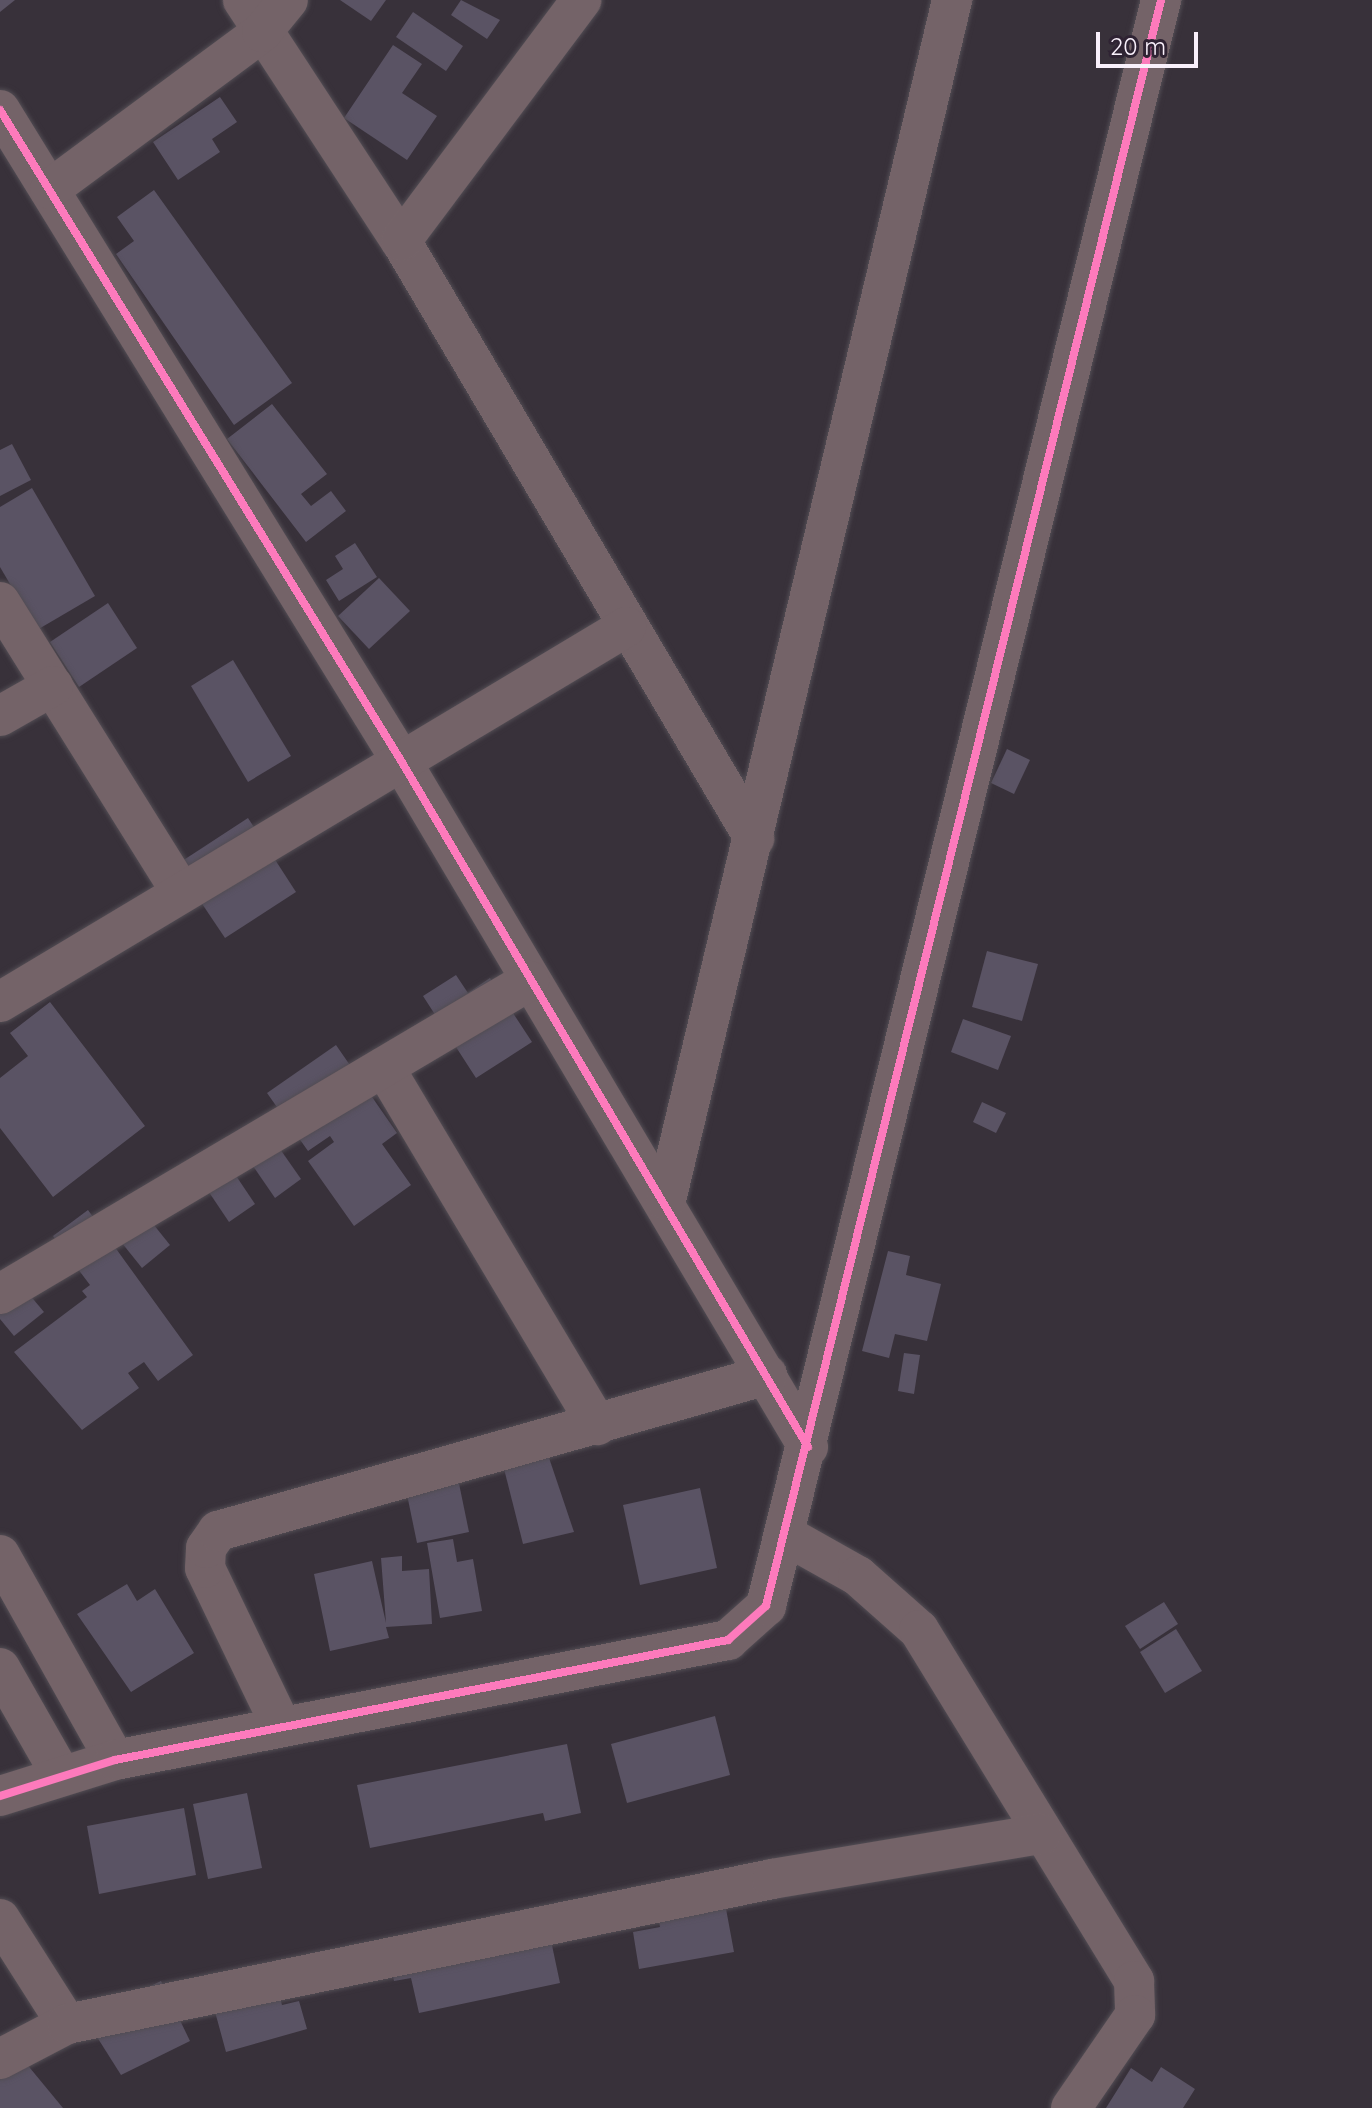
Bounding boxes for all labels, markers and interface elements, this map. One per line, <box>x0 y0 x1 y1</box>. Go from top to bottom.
scale bar <box>1100 16 1202 66</box>
text: 20 m <box>1110 31 1166 61</box>

